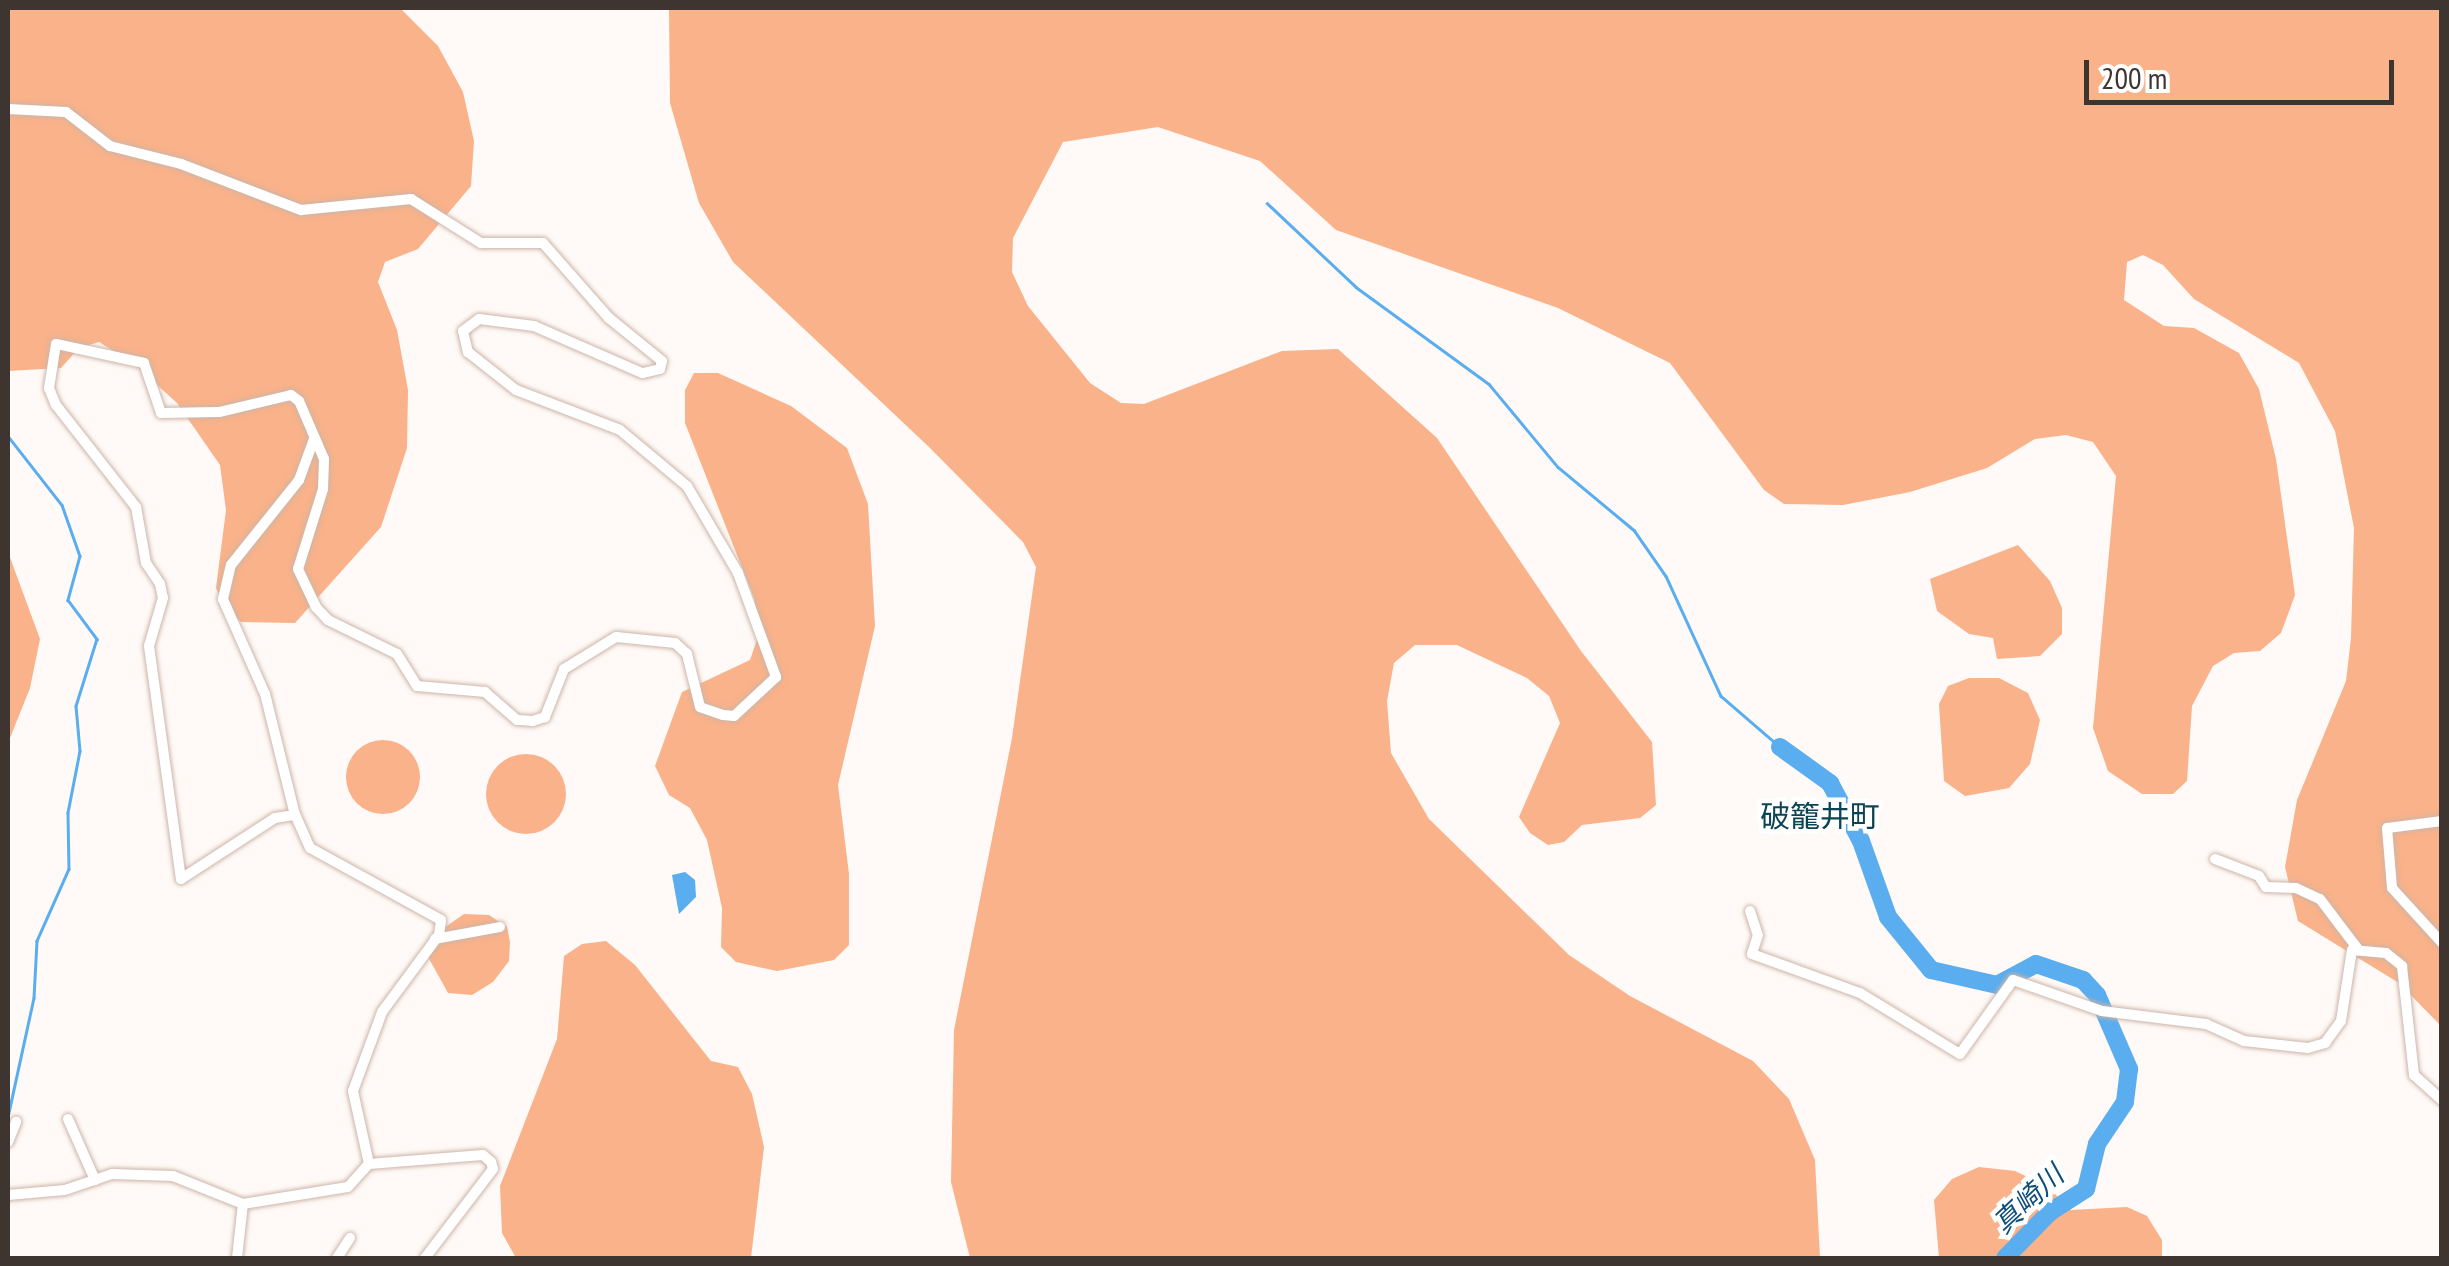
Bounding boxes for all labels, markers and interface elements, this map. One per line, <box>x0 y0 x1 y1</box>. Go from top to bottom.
scale bar <box>2089 40 2399 102</box>
text: 200 m <box>2101 58 2167 97</box>
district label: 破籠井町 <box>1760 798 1880 834</box>
water label: 真崎川 <box>1986 1158 2070 1240</box>

